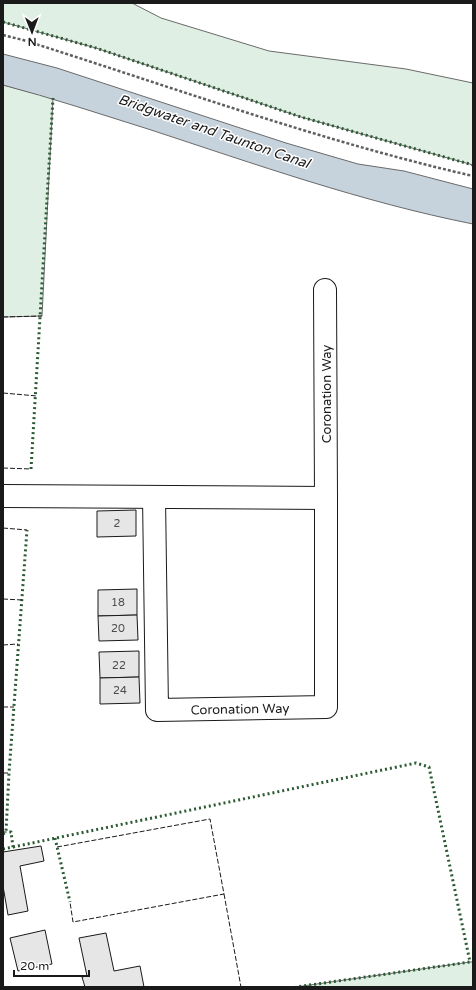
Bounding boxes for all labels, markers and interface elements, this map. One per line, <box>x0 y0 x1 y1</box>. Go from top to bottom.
north arrow <box>12 12 52 52</box>
text: N <box>28 35 37 48</box>
water label: Bridgwater and Taunton Canal <box>116 91 313 173</box>
street label: Coronation Way <box>319 345 335 443</box>
house number: 2 <box>114 517 121 530</box>
house number: 18 <box>111 596 125 609</box>
house number: 20 <box>111 622 125 635</box>
house number: 22 <box>112 659 126 672</box>
house number: 24 <box>113 684 127 697</box>
street label: Coronation Way <box>190 701 290 718</box>
scale bar <box>14 952 89 978</box>
text: 20 m <box>20 959 49 973</box>

